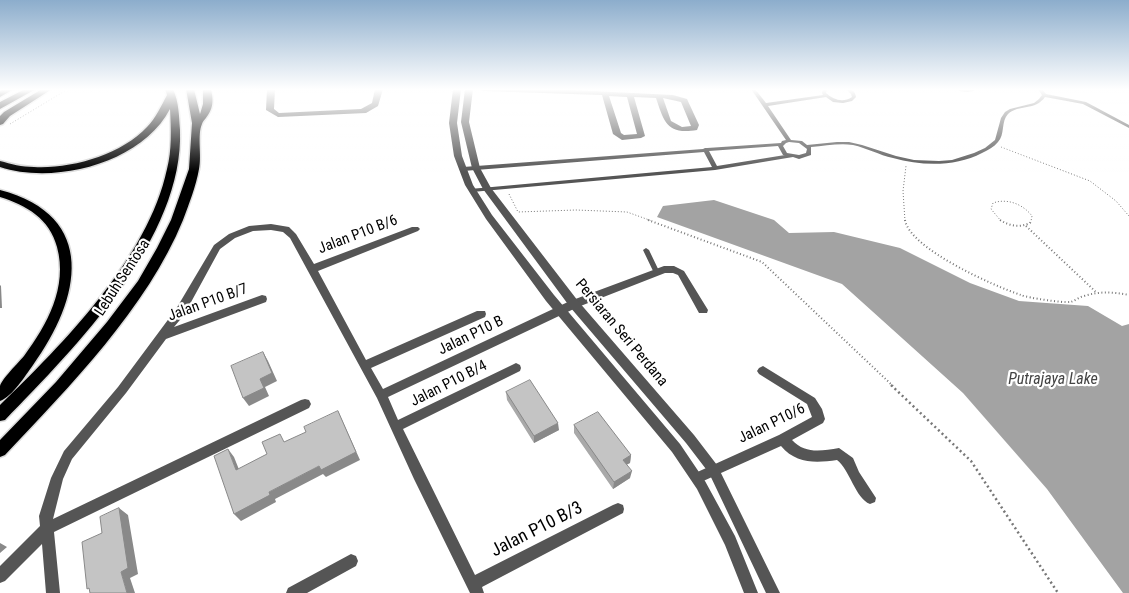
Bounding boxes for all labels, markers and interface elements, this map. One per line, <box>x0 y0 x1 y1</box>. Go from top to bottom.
street label: Jalan P10 B/6 <box>316 212 400 258</box>
street label: Lebuh Sentosa <box>92 236 154 320</box>
street label: Persiaran Seri Perdana <box>571 276 671 390</box>
street label: Jalan P10 B/7 <box>166 280 250 326</box>
street label: Jalan P10 B <box>435 312 507 360</box>
street label: Jalan P10 B/4 <box>408 357 490 411</box>
water label: Putrajaya Lake <box>1008 370 1098 390</box>
street label: Jalan P10/6 <box>736 400 808 448</box>
street label: Jalan P10 B/3 <box>487 498 587 562</box>

